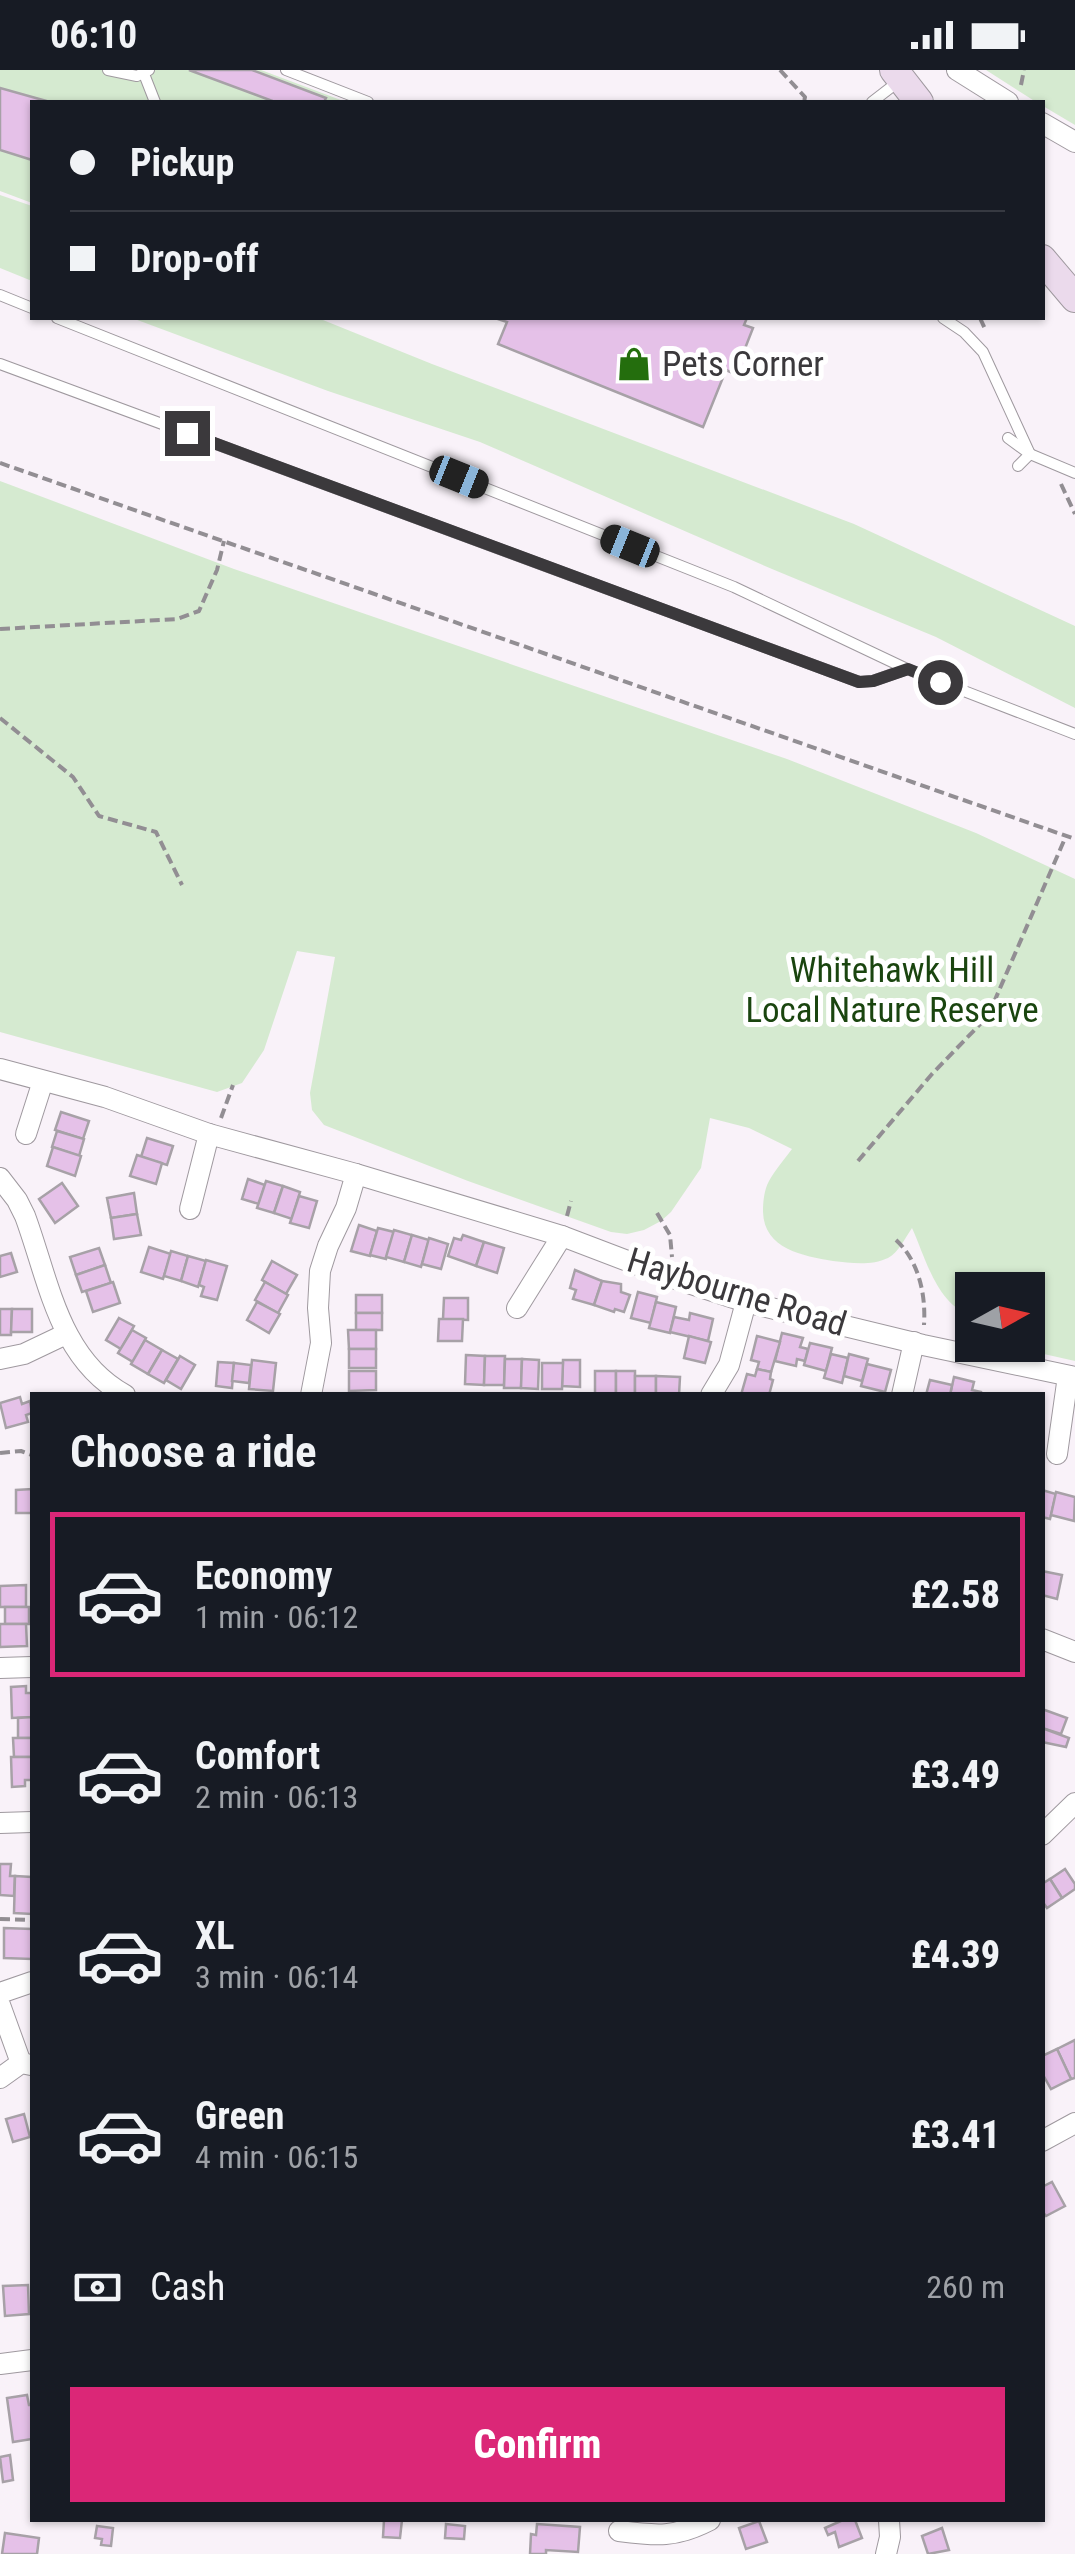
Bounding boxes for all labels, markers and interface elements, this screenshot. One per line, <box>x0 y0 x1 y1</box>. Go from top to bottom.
text: 06:10 <box>50 13 137 57</box>
text: Pickup <box>130 141 234 185</box>
text: Drop-off <box>130 237 259 281</box>
place label: Pets Corner <box>662 344 824 385</box>
shop icon: Pets Corner <box>615 345 653 383</box>
route end <box>165 411 210 456</box>
car <box>426 452 492 502</box>
car <box>597 521 663 571</box>
route start <box>918 660 963 705</box>
park label: Whitehawk Hill Local Nature Reserve <box>745 950 1039 1031</box>
street label: Haybourne Road <box>622 1240 851 1345</box>
north arrow <box>955 1272 1045 1362</box>
map controls <box>955 1272 1045 1362</box>
text: Choose a ride <box>70 1425 317 1478</box>
icon: car <box>75 1550 165 1640</box>
text: Economy <box>195 1554 332 1598</box>
text: £2.58 <box>911 1573 1000 1617</box>
text: 1 min · 06:12 <box>195 1598 358 1636</box>
icon: car <box>75 1730 165 1820</box>
text: Comfort <box>195 1734 320 1778</box>
text: £3.49 <box>911 1753 1000 1797</box>
text: 2 min · 06:13 <box>195 1778 358 1816</box>
icon: car <box>75 1910 165 2000</box>
text: XL <box>195 1914 234 1958</box>
text: £4.39 <box>911 1933 1000 1977</box>
text: 3 min · 06:14 <box>195 1958 358 1996</box>
icon: car <box>75 2090 165 2180</box>
text: Green <box>195 2094 285 2138</box>
text: £3.41 <box>911 2113 1000 2157</box>
text: 4 min · 06:15 <box>195 2138 358 2176</box>
icon: cash <box>70 2260 125 2315</box>
text: Cash <box>150 2265 225 2309</box>
text: 260 m <box>926 2268 1005 2306</box>
button: Confirm <box>70 2387 1005 2502</box>

